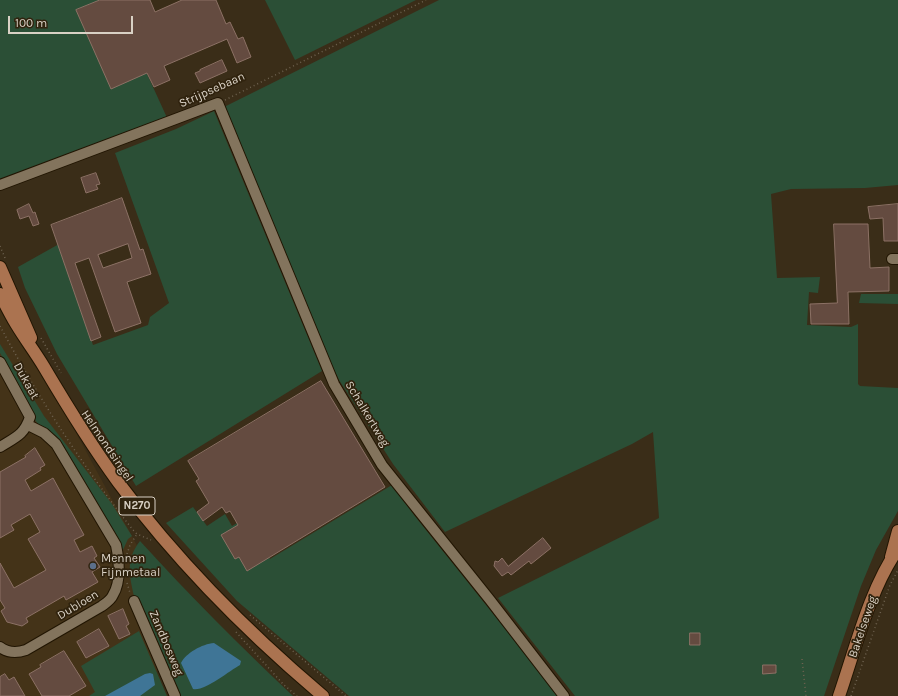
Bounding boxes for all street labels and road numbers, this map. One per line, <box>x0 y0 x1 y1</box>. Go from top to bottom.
street label: Strijpsebaan <box>177 69 247 111</box>
street label: Dukaat <box>10 360 42 402</box>
street label: Schalkertweg <box>342 379 392 449</box>
street label: Helmondsingel <box>78 408 136 484</box>
road number: N270 <box>119 497 155 515</box>
street label: Dubloen <box>55 587 101 623</box>
street label: Bakelseweg <box>846 594 880 660</box>
street label: Zandbosweg <box>146 608 186 678</box>

